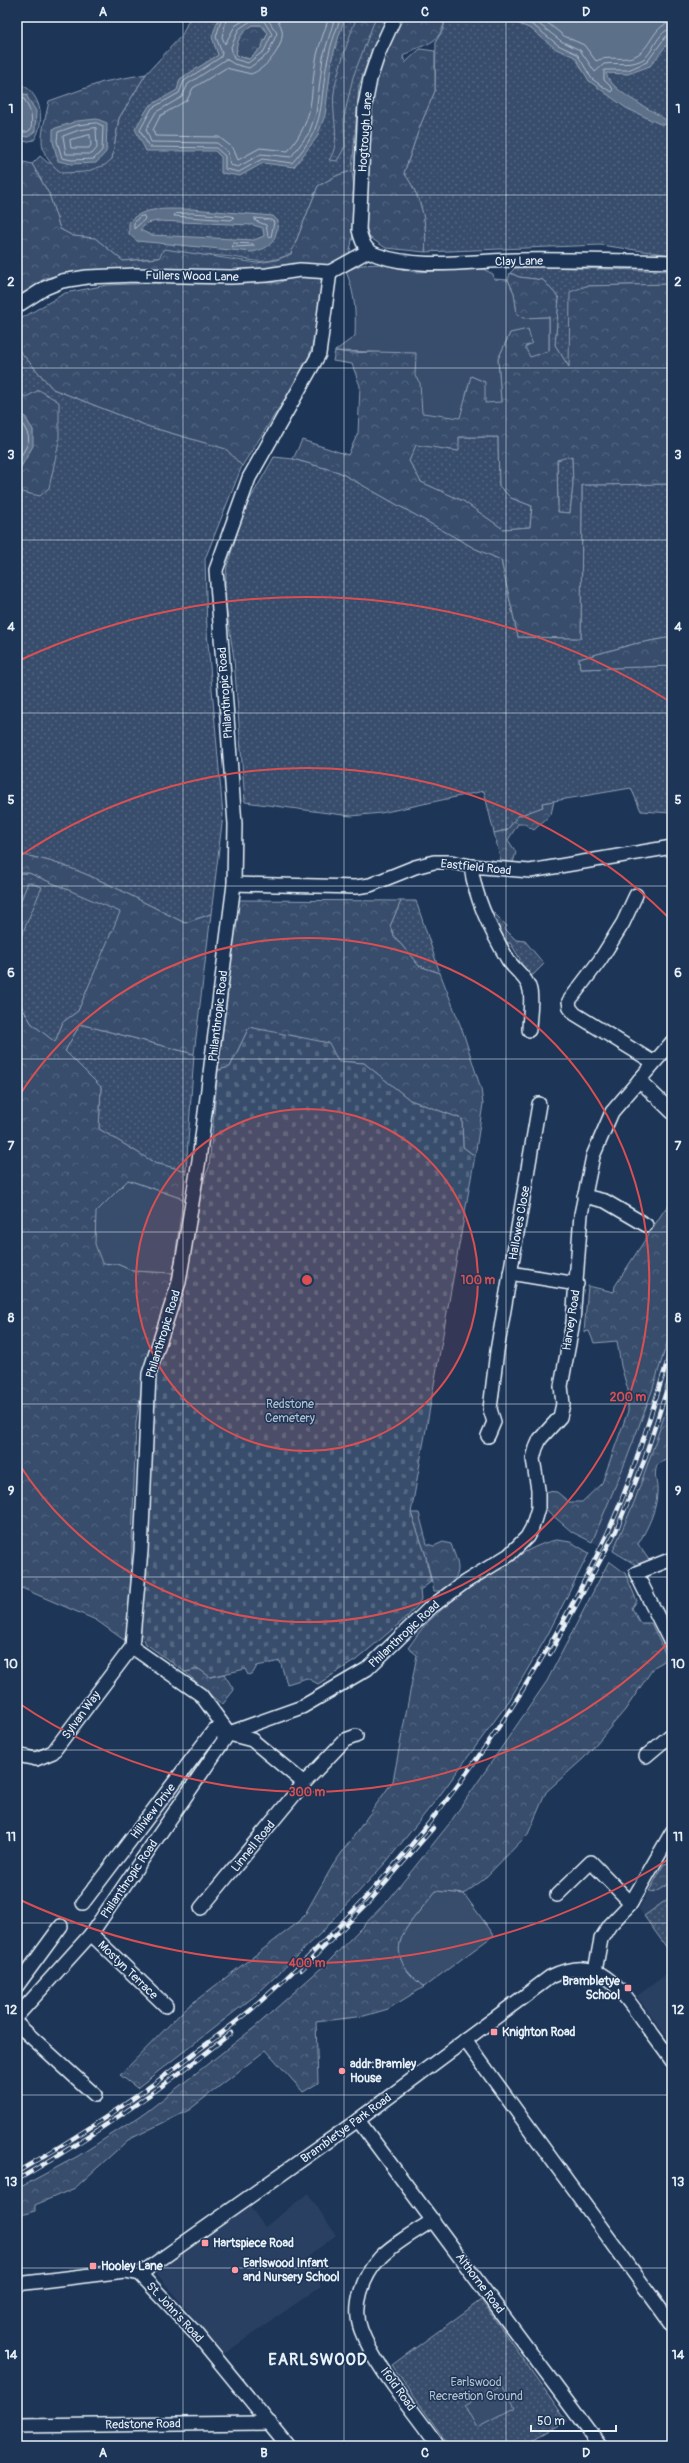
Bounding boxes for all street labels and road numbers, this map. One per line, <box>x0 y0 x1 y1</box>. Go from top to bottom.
street label: Hogtrough Lane <box>355 91 376 173</box>
street label: Clay Lane <box>495 254 543 269</box>
street label: Fullers Wood Lane <box>145 268 239 285</box>
street label: Philanthropic Road <box>215 647 236 739</box>
street label: Eastfield Road <box>440 856 512 879</box>
street label: Philanthropic Road <box>205 970 232 1062</box>
street label: Hallowes Close <box>506 1185 533 1261</box>
street label: Philanthropic Road <box>143 1288 184 1380</box>
street label: Harvey Road <box>559 1288 584 1352</box>
street label: Philanthropic Road <box>366 1598 443 1671</box>
street label: Sylvan Way <box>59 1688 104 1742</box>
street label: Hillview Drive <box>128 1781 179 1842</box>
street label: Linnell Road <box>228 1818 279 1875</box>
street label: Philanthropic Road <box>98 1837 161 1921</box>
street label: Mostyn Terrace <box>94 1938 161 2003</box>
street label: Brambletye Park Road <box>298 2090 395 2166</box>
street label: Althorne Road <box>452 2250 507 2317</box>
street label: St. John's Road <box>143 2279 206 2346</box>
street label: Ifold Road <box>377 2365 418 2414</box>
street label: Redstone Road <box>105 2416 181 2433</box>

